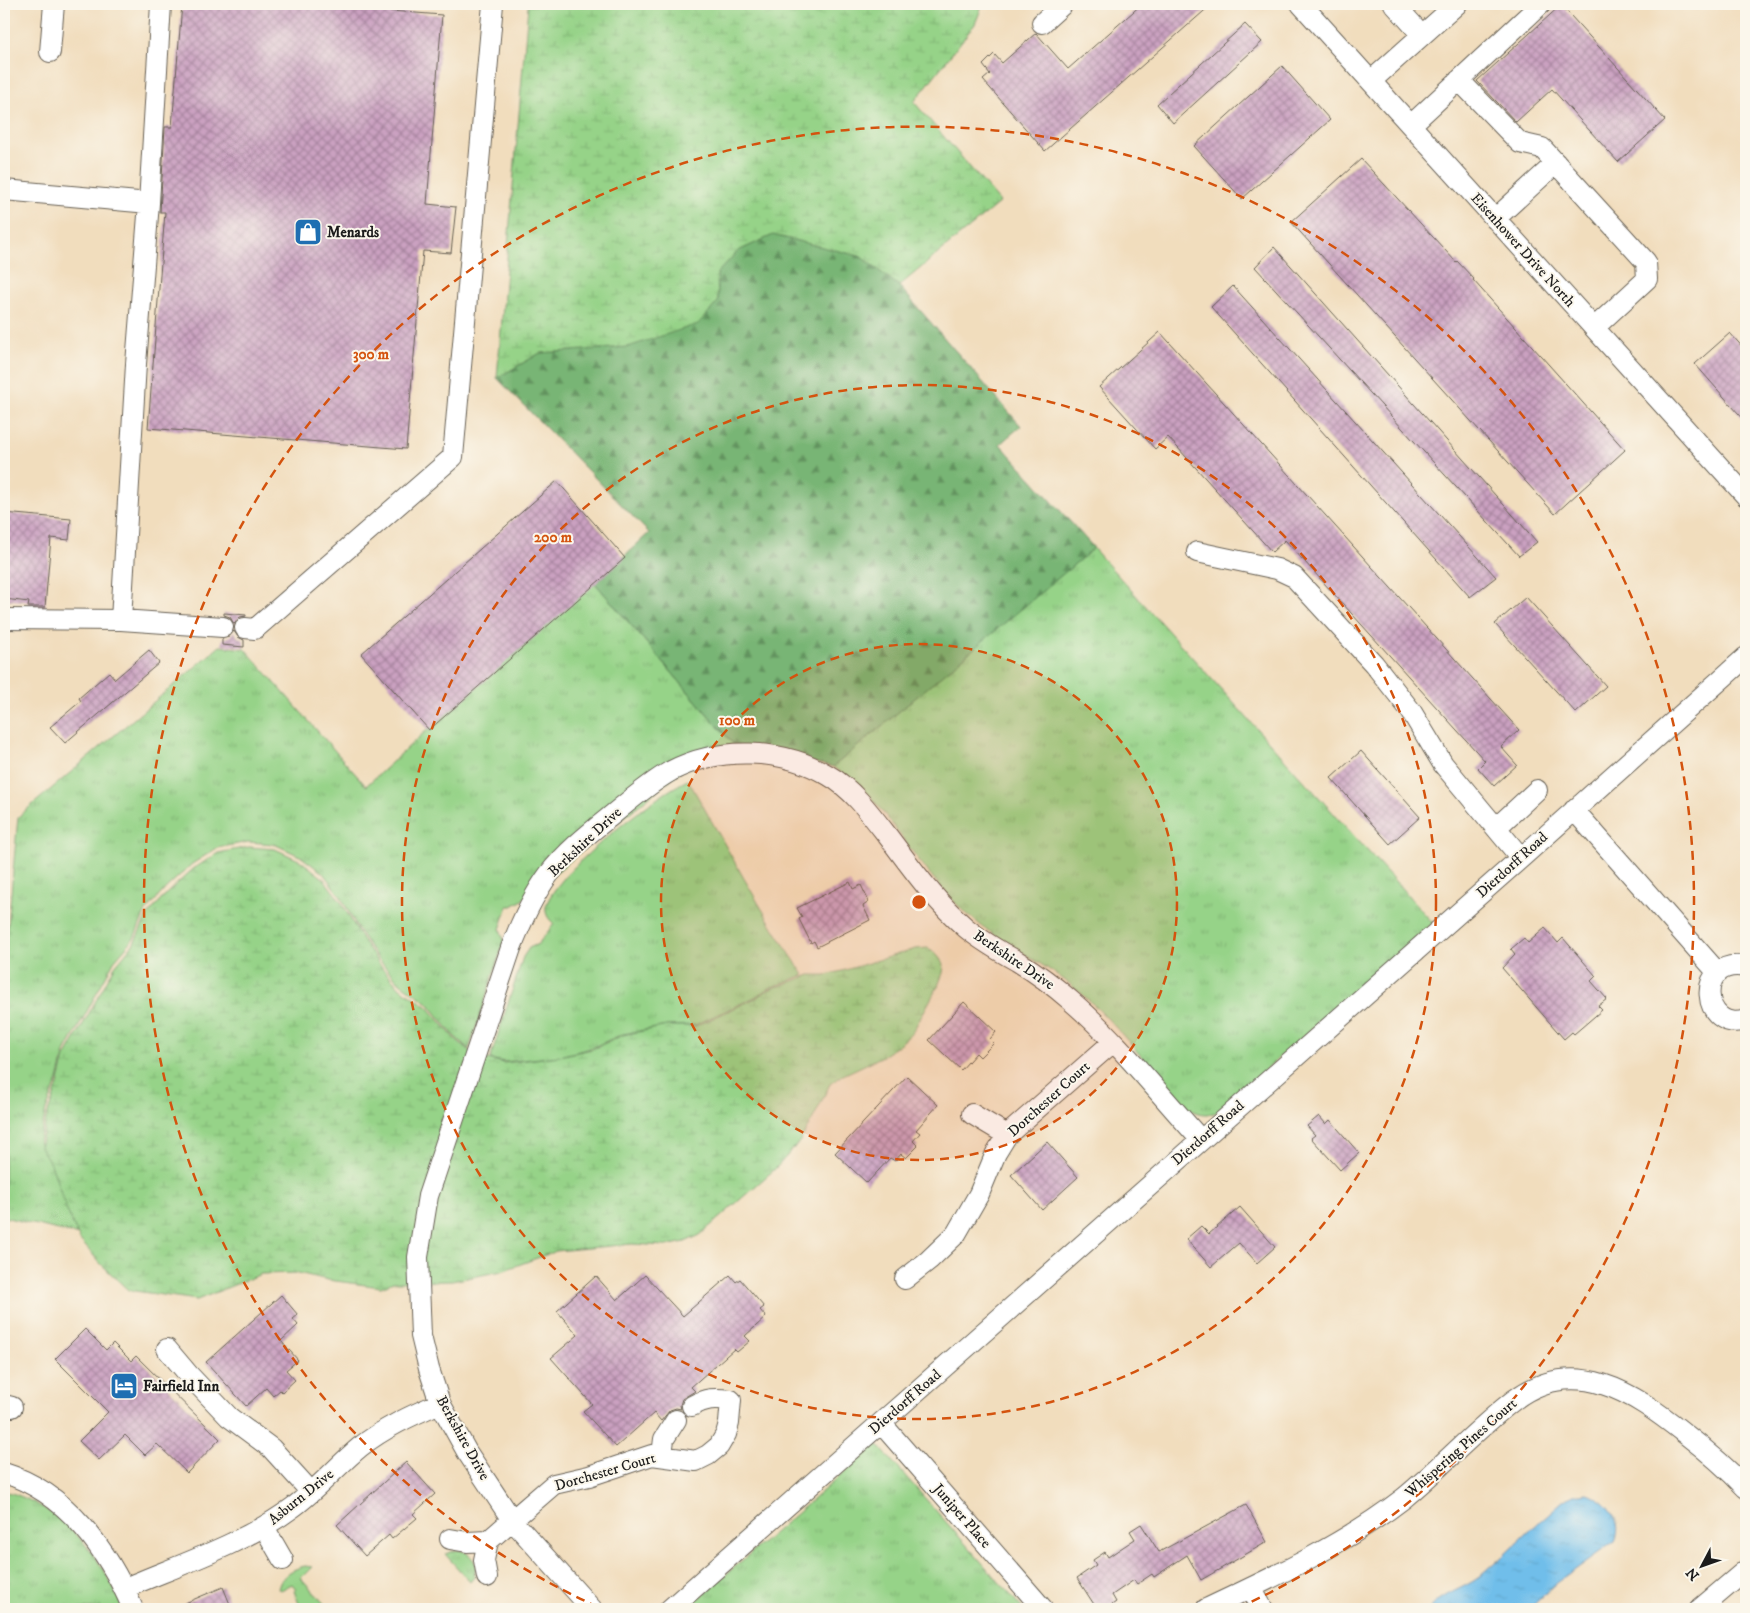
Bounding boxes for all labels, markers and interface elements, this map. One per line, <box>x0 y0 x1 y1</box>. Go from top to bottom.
street label: Eisenhower Drive North <box>1467 189 1579 311</box>
shop icon: Menards <box>293 217 323 247</box>
place label: Menards <box>327 223 379 242</box>
text: 300 m <box>353 345 390 364</box>
text: 200 m <box>534 528 573 547</box>
text: 100 m <box>719 711 756 730</box>
street label: Berkshire Drive <box>544 803 626 881</box>
street label: Dierdorff Road <box>1472 828 1552 902</box>
centre of rings <box>910 893 928 911</box>
street label: Berkshire Drive <box>970 926 1058 994</box>
street label: Dorchester Court <box>1004 1057 1094 1141</box>
street label: Dierdorff Road <box>1168 1096 1248 1170</box>
street label: Dierdorff Road <box>865 1365 945 1439</box>
hotel icon: Fairfield Inn <box>109 1371 139 1401</box>
place label: Fairfield Inn <box>143 1377 219 1396</box>
street label: Berkshire Drive <box>432 1392 494 1484</box>
street label: Whispering Pines Court <box>1400 1394 1521 1502</box>
street label: Dorchester Court <box>552 1448 658 1495</box>
street label: Asburn Drive <box>264 1465 338 1529</box>
street label: Juniper Place <box>927 1478 995 1552</box>
north arrow <box>1678 1540 1728 1590</box>
text: N <box>1682 1563 1704 1584</box>

